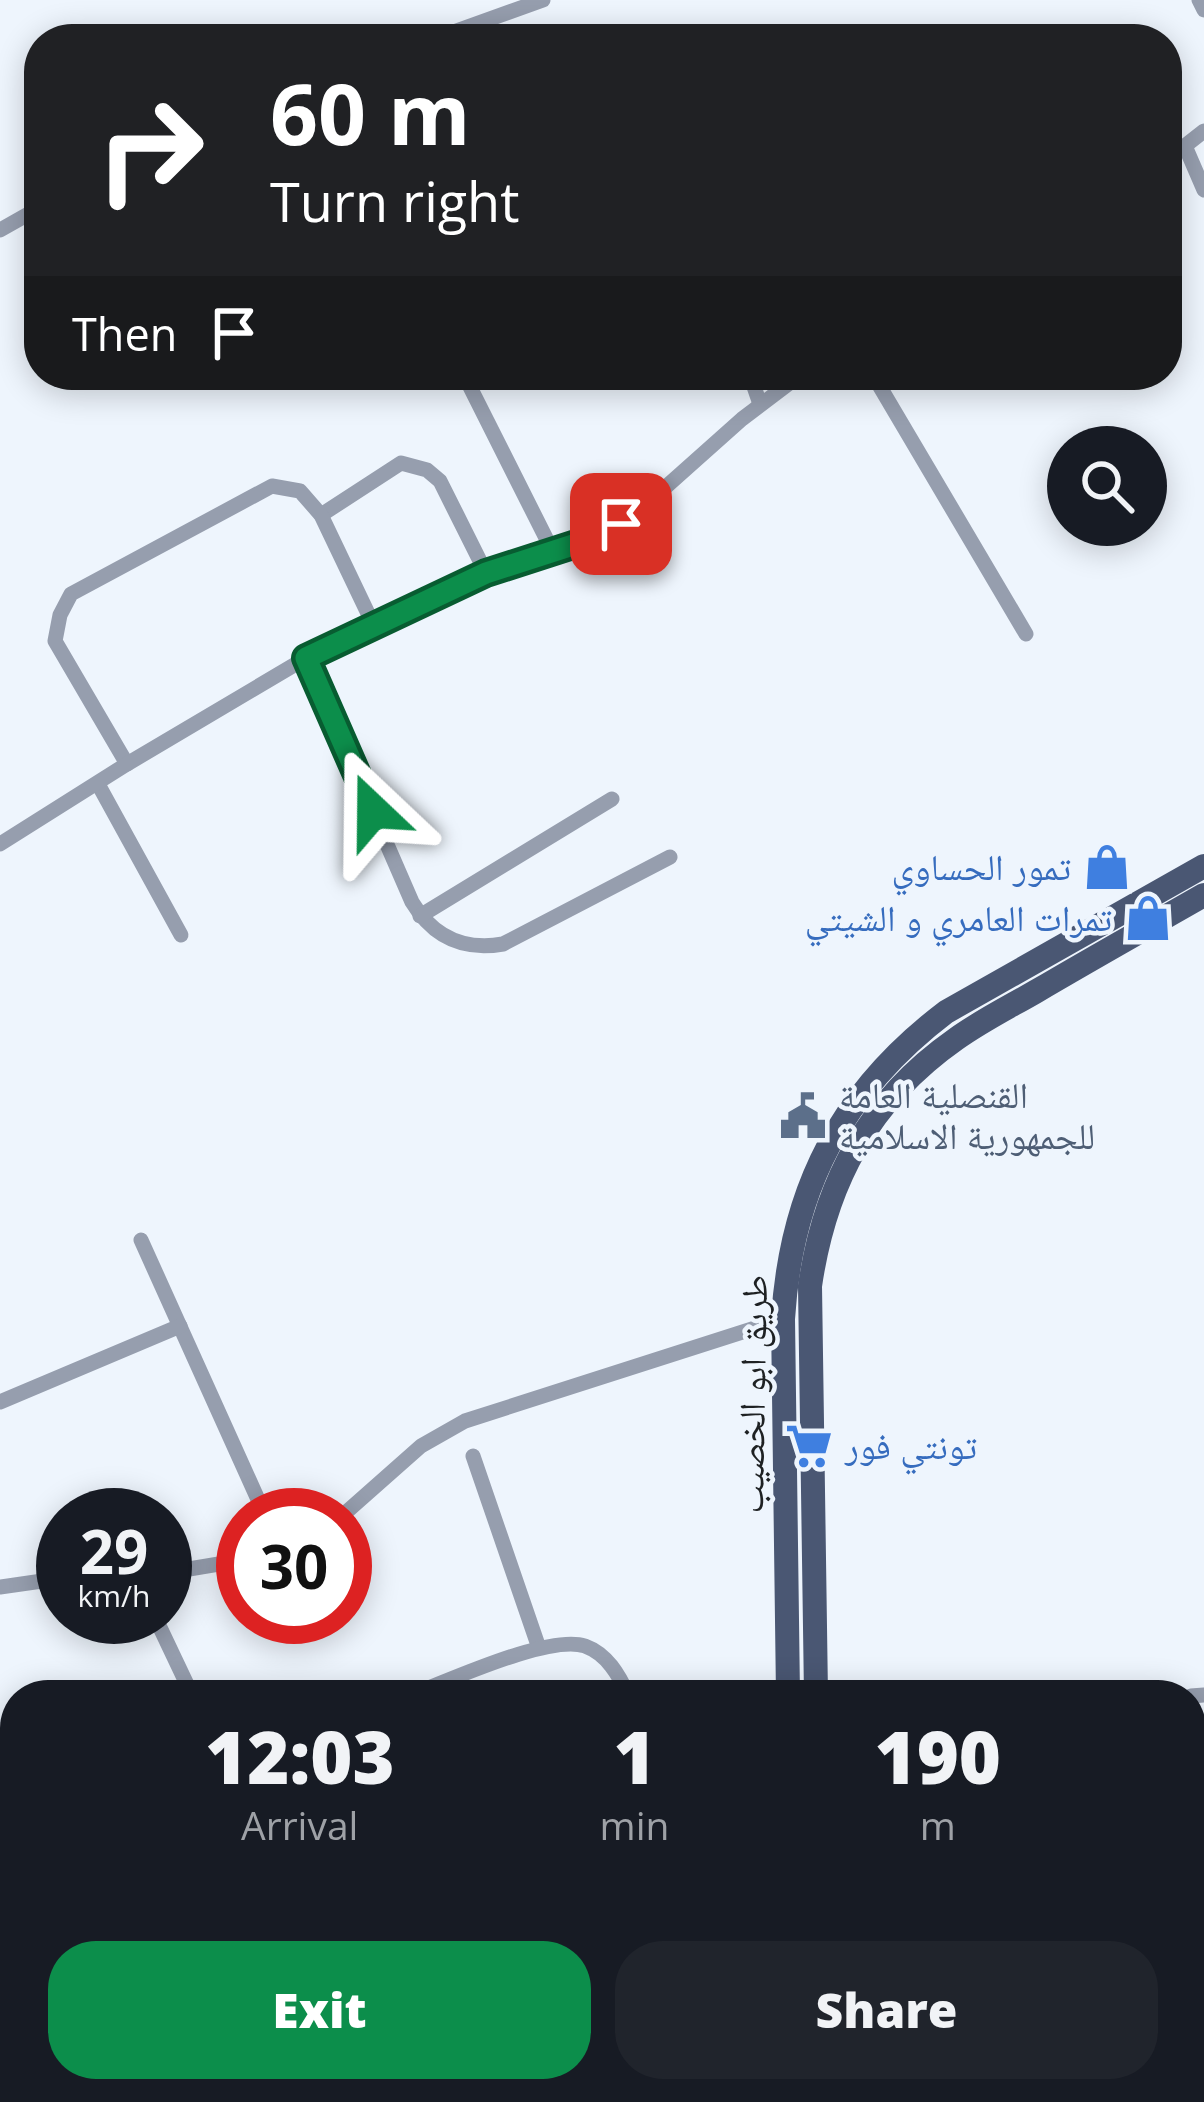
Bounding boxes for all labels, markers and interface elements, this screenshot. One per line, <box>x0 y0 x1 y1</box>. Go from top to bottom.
text: 60 m <box>270 55 470 170</box>
icon: right <box>72 72 228 228</box>
text: Turn right <box>270 164 519 238</box>
icon: arrive <box>201 300 267 366</box>
text: Then <box>72 303 177 364</box>
map controls <box>1047 426 1167 546</box>
button: search <box>1047 426 1167 546</box>
pin <box>570 473 672 575</box>
icon: arrive <box>588 491 654 557</box>
position arrow <box>310 748 436 874</box>
place label: تمور الحساوي <box>891 842 1071 896</box>
shop icon: تمور الحساوي <box>1082 842 1132 892</box>
place label: تمرات العامري و الشيتي <box>805 893 1112 947</box>
shop icon: تمرات العامري و الشيتي <box>1123 893 1173 943</box>
place label: القنصلية العامة للجمهورية الاسلامية <box>839 1070 1095 1160</box>
public building icon: القنصلية العامة للجمهورية الاسلامية <box>778 1091 828 1141</box>
street label: طريق ابو الخصيب <box>725 1274 778 1514</box>
supermarket icon: تونتي فور <box>784 1421 834 1471</box>
place label: تونتي فور <box>844 1421 977 1475</box>
speed limit sign: 30 <box>216 1488 372 1644</box>
text: 29 <box>80 1510 148 1592</box>
text: km/h <box>78 1575 150 1616</box>
text: 12:03 <box>205 1707 395 1805</box>
text: 1 <box>613 1707 656 1805</box>
text: 190 <box>874 1707 1001 1805</box>
text: Arrival <box>241 1798 358 1851</box>
text: min <box>600 1798 669 1851</box>
text: m <box>920 1798 956 1851</box>
button: Exit <box>48 1941 591 2079</box>
button: Share <box>615 1941 1158 2079</box>

